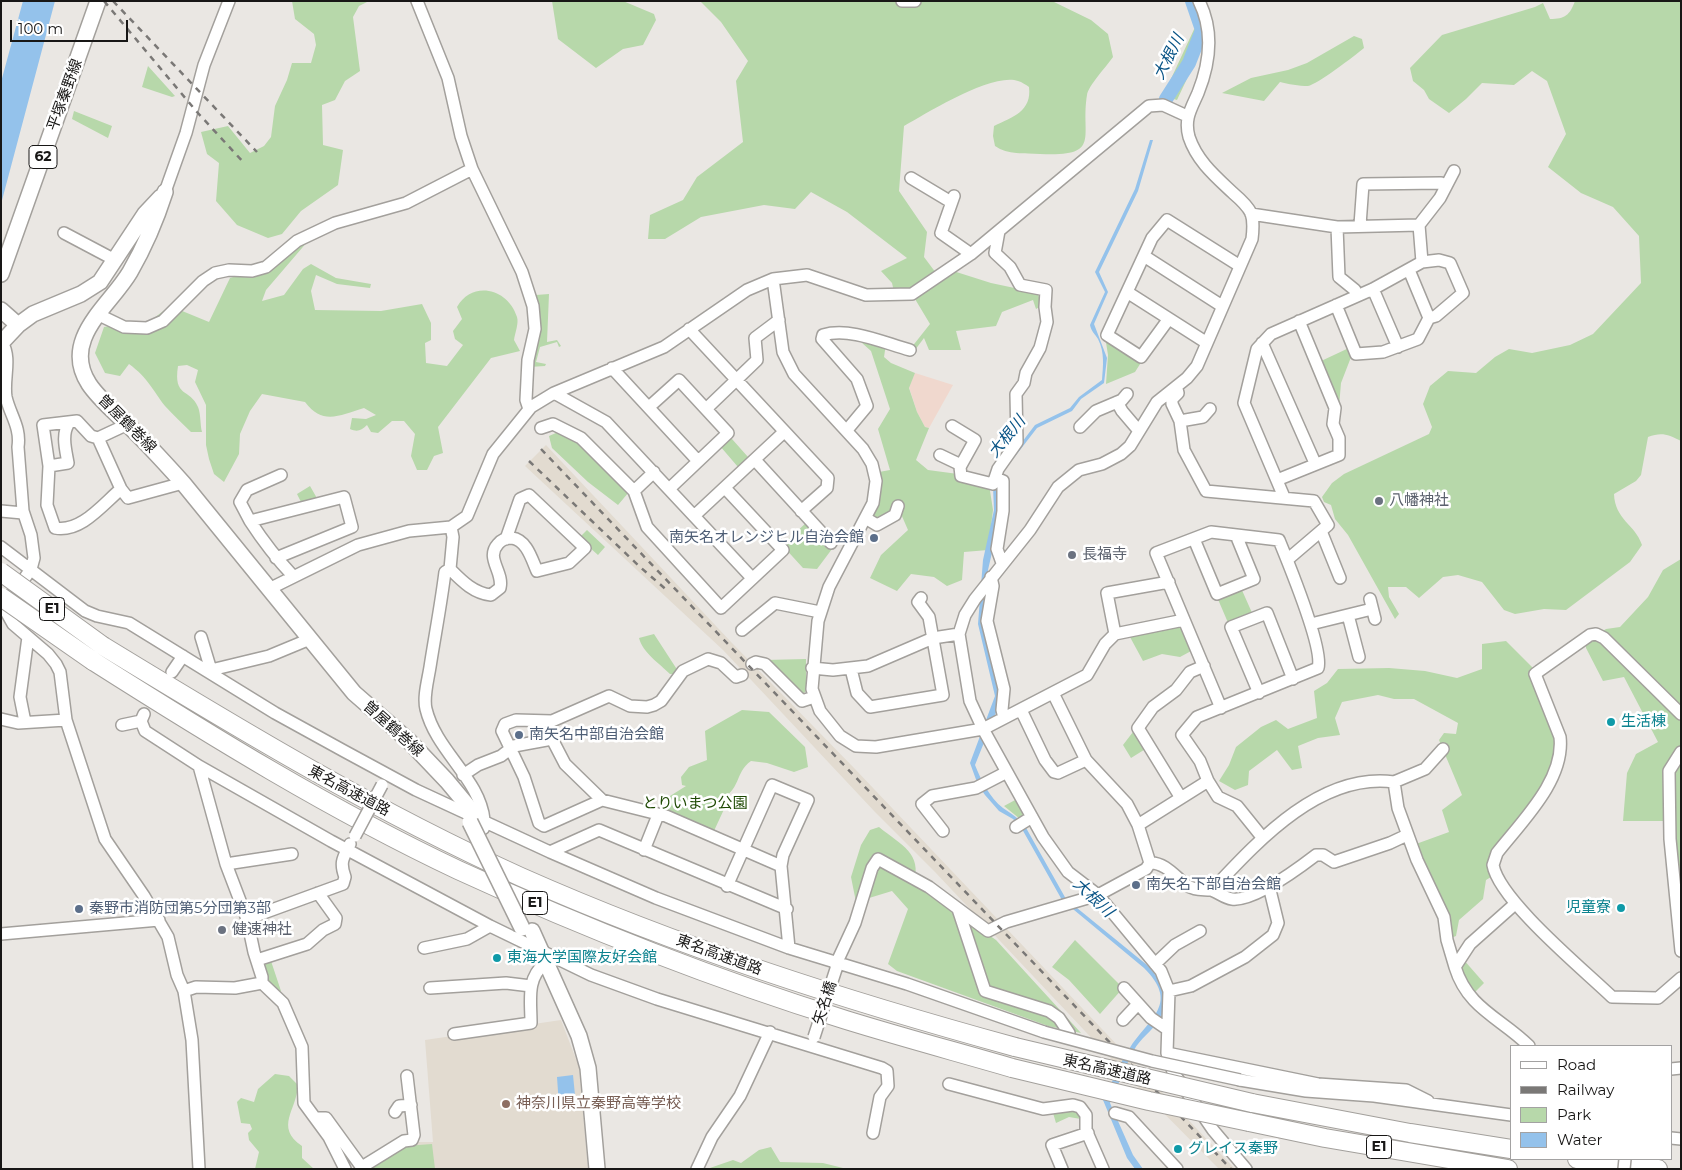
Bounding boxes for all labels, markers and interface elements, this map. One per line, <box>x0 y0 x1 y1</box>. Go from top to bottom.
scale bar <box>12 10 130 42</box>
text: 100 m <box>18 19 63 38</box>
water label: 大根川 <box>1150 31 1188 83</box>
street label: 平塚秦野線 <box>44 57 86 133</box>
road number: 62 <box>29 146 57 168</box>
street label: 曽屋鶴巻線 <box>94 391 160 457</box>
water label: 大根川 <box>984 412 1030 462</box>
place label: 八幡神社 <box>1389 492 1449 510</box>
marker: 八幡神社 <box>1373 495 1385 507</box>
place label: 南矢名オレンジヒル自治会館 <box>669 529 864 547</box>
marker: 南矢名オレンジヒル自治会館 <box>868 532 880 544</box>
place label: 長福寺 <box>1082 546 1127 564</box>
marker: 長福寺 <box>1066 549 1078 561</box>
road number: E1 <box>40 598 64 620</box>
street label: 曽屋鶴巻線 <box>359 697 427 761</box>
place label: 生活棟 <box>1621 713 1666 731</box>
marker: 生活棟 <box>1605 716 1617 728</box>
place label: 南矢名中部自治会館 <box>529 726 664 744</box>
marker: 南矢名中部自治会館 <box>513 729 525 741</box>
street label: 東名高速道路 <box>305 762 393 820</box>
park label: とりいまつ公園 <box>643 795 747 813</box>
water label: 大根川 <box>1069 875 1117 921</box>
place label: 南矢名下部自治会館 <box>1146 876 1281 894</box>
marker: 南矢名下部自治会館 <box>1130 879 1142 891</box>
road number: E1 <box>522 891 548 914</box>
place label: 児童寮 <box>1566 899 1611 917</box>
place label: 秦野市消防団第5分団第3部 <box>89 900 271 918</box>
marker: 児童寮 <box>1615 902 1627 914</box>
marker: 秦野市消防団第5分団第3部 <box>73 903 85 915</box>
place label: 健速神社 <box>232 921 292 939</box>
marker: 健速神社 <box>216 924 228 936</box>
street label: 東名高速道路 <box>674 931 764 979</box>
place label: 東海大学国際友好会館 <box>507 949 657 967</box>
marker: 東海大学国際友好会館 <box>491 952 503 964</box>
street label: 矢名橋 <box>809 979 841 1027</box>
legend <box>1510 1045 1672 1160</box>
street label: 東名高速道路 <box>1061 1051 1153 1089</box>
text: Road <box>1557 1055 1596 1074</box>
text: Railway <box>1557 1080 1614 1099</box>
place label: 神奈川県立秦野高等学校 <box>516 1095 681 1113</box>
marker: 神奈川県立秦野高等学校 <box>500 1098 512 1110</box>
text: Park <box>1557 1105 1591 1124</box>
text: Water <box>1557 1130 1603 1149</box>
road number: E1 <box>1366 1136 1392 1158</box>
place label: グレイス秦野 <box>1188 1140 1278 1158</box>
marker: グレイス秦野 <box>1172 1143 1184 1155</box>

